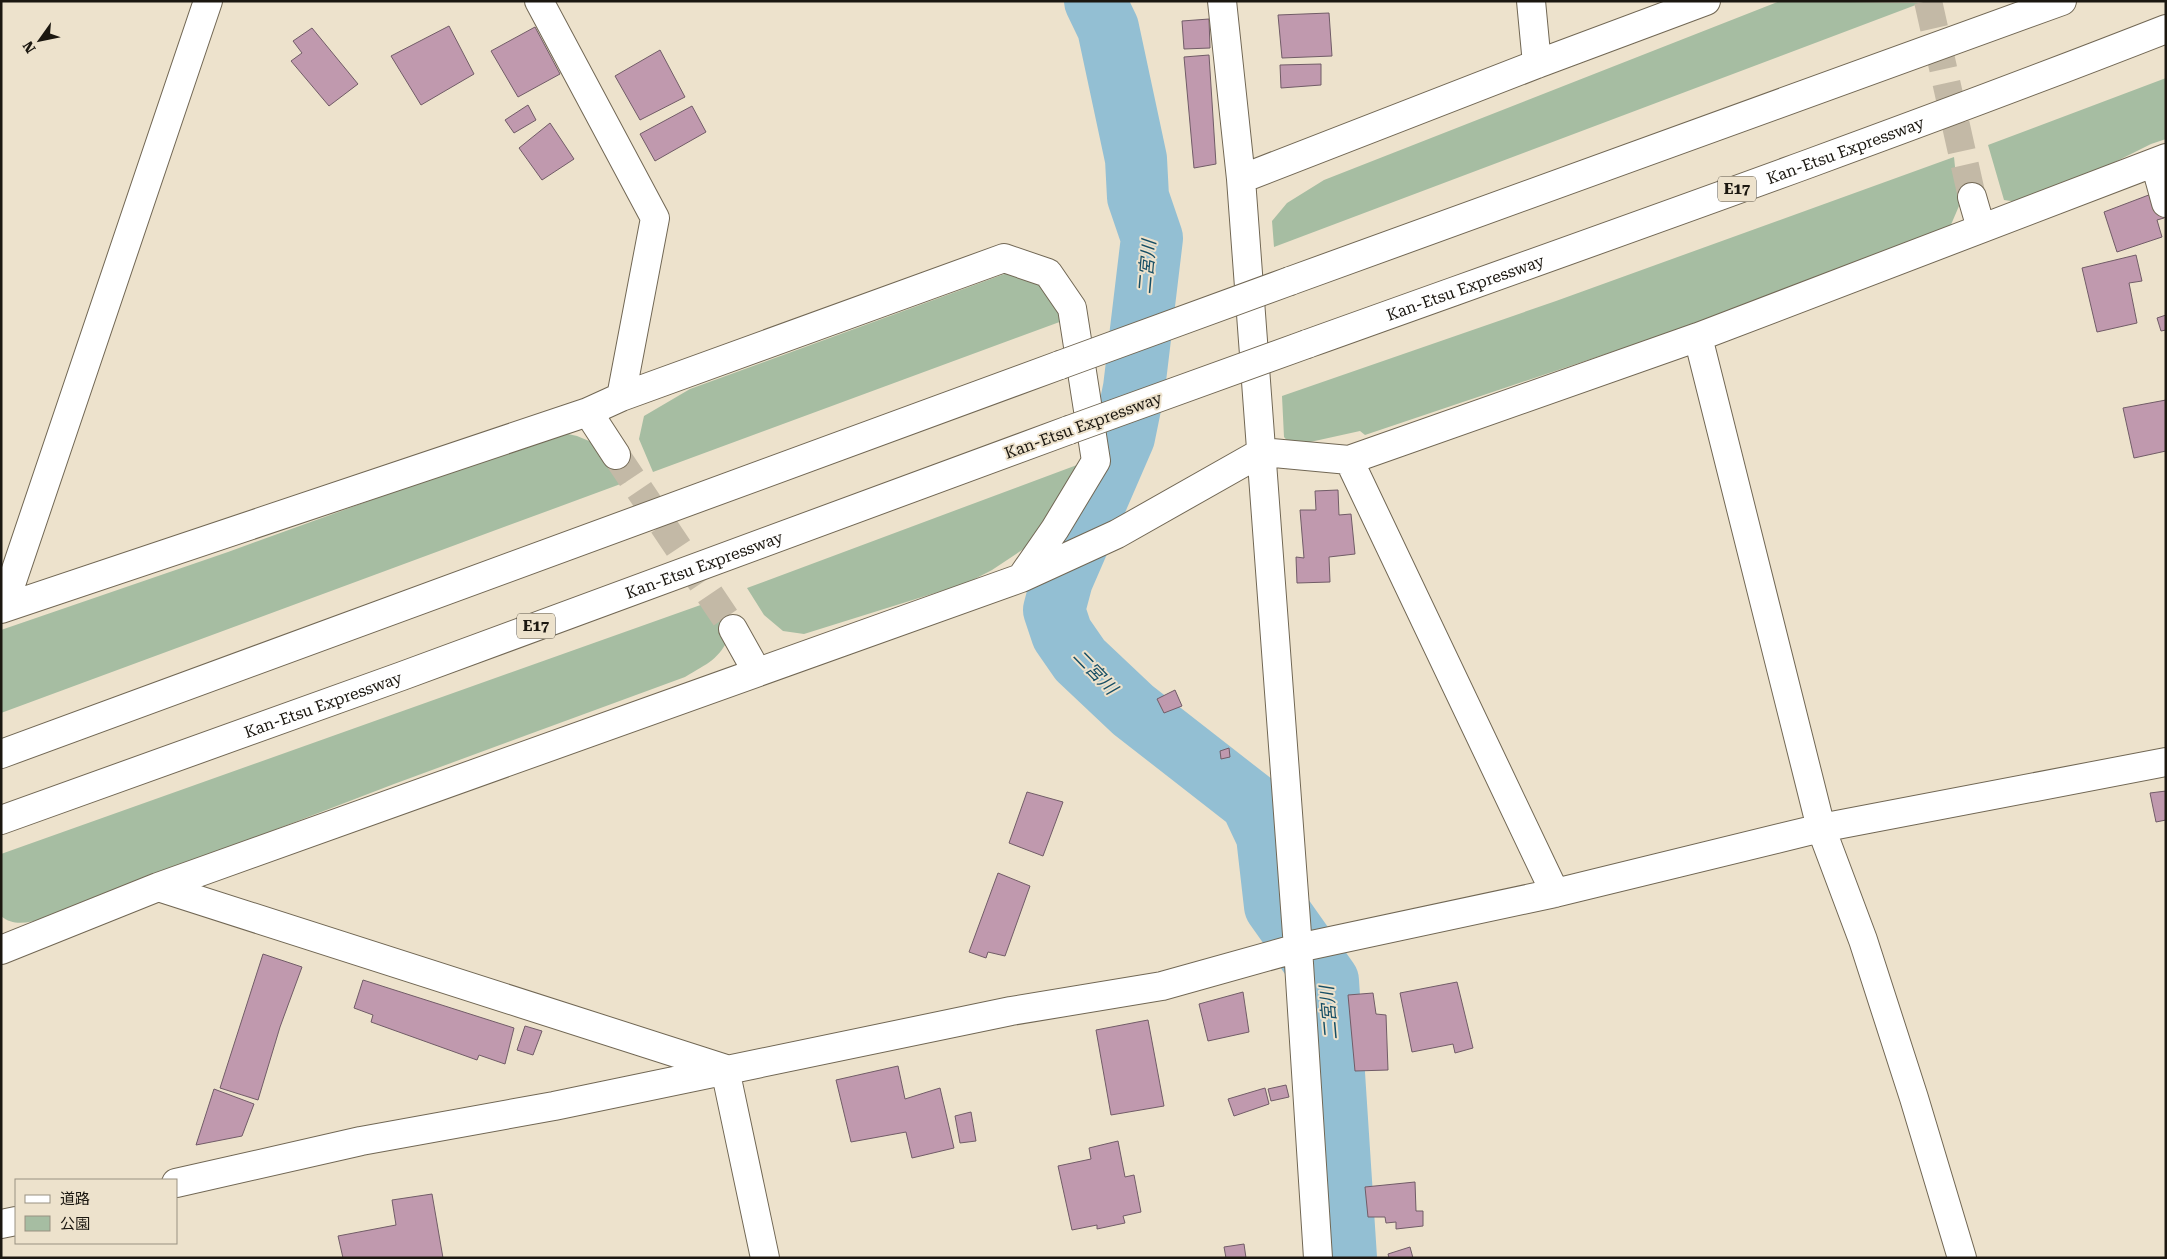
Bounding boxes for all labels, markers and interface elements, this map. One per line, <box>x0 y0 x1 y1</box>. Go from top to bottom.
north arrow <box>15 15 65 65</box>
text: N <box>19 38 39 56</box>
street label: Kan-Etsu Expressway <box>1764 113 1927 188</box>
road number: E17 <box>1718 176 1756 202</box>
water label: 二宮川 <box>1134 237 1159 295</box>
street label: Kan-Etsu Expressway <box>1384 251 1547 325</box>
street label: Kan-Etsu Expressway <box>1002 388 1165 463</box>
street label: Kan-Etsu Expressway <box>623 527 786 603</box>
road number: E17 <box>517 614 555 638</box>
water label: 二宮川 <box>1069 645 1123 700</box>
street label: Kan-Etsu Expressway <box>242 668 405 742</box>
water label: 二宮川 <box>1316 983 1341 1041</box>
legend <box>15 1179 178 1244</box>
text: 道路 <box>60 1190 90 1208</box>
text: 公園 <box>60 1215 90 1233</box>

